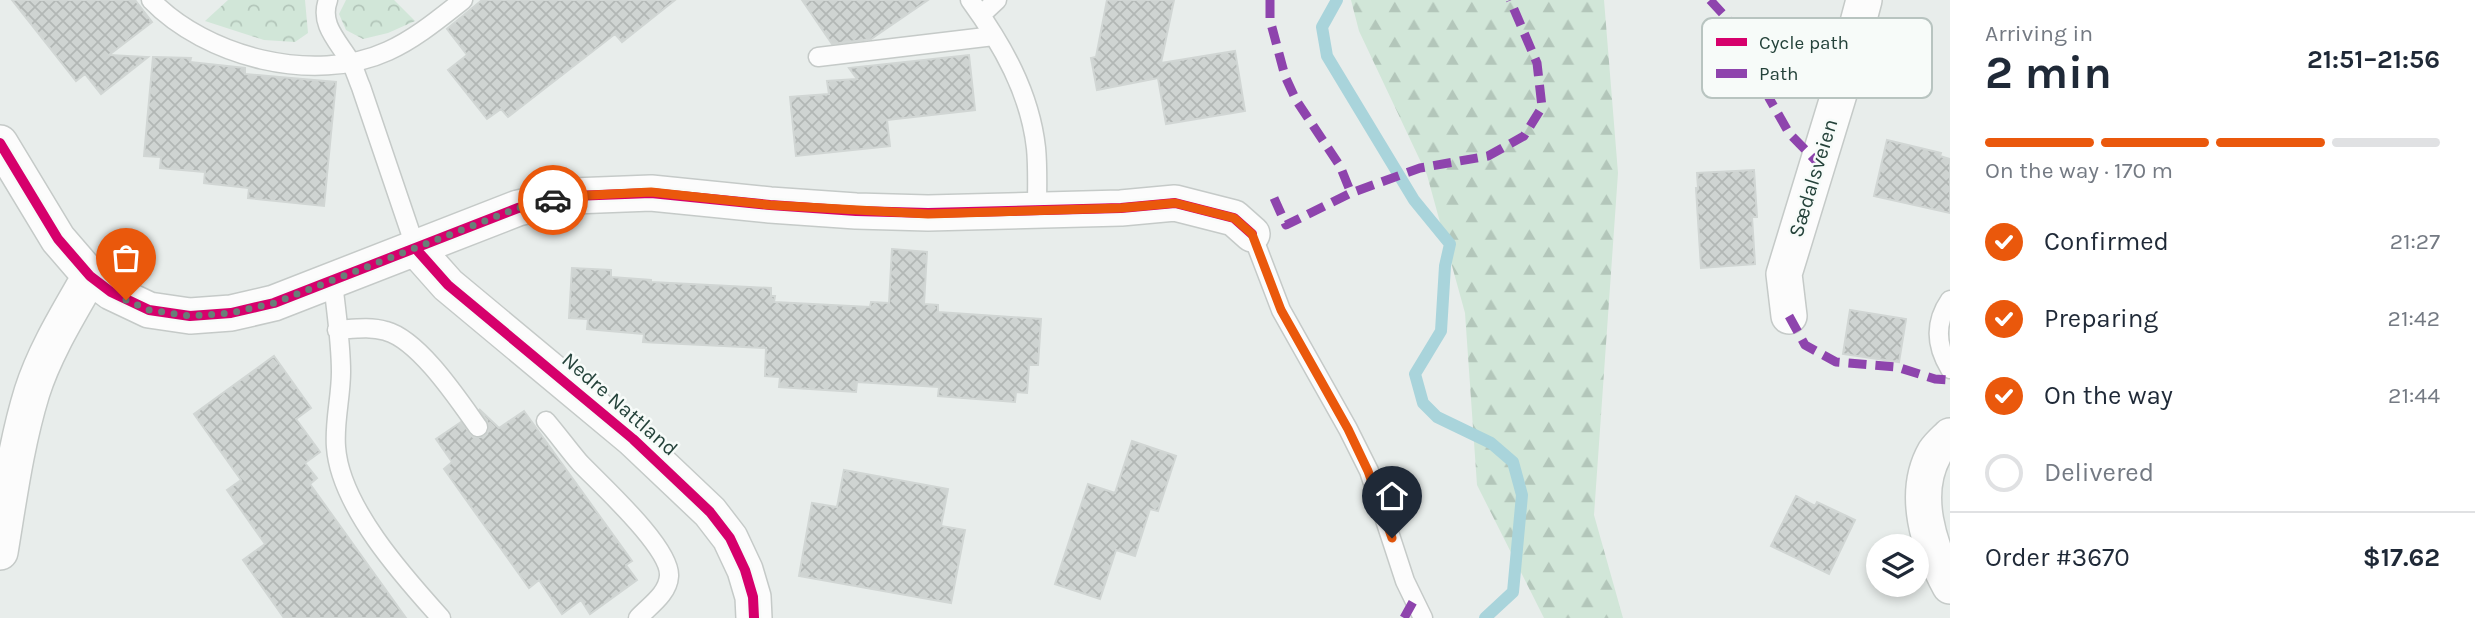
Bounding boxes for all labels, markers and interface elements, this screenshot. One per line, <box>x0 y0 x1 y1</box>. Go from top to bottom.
legend <box>1702 18 1932 98</box>
text: Arriving in <box>1985 20 2093 47</box>
text: Cycle path <box>1759 32 1849 54</box>
text: 21:51–21:56 <box>2307 44 2440 75</box>
text: 2 min <box>1985 46 2112 100</box>
text: Path <box>1759 63 1799 85</box>
street label: Sædalsveien <box>1784 116 1842 240</box>
text: On the way · 170 m <box>1985 157 2173 184</box>
courier <box>518 165 588 235</box>
icon: car <box>534 181 572 219</box>
icon: check <box>1985 223 2023 261</box>
text: Confirmed <box>2044 226 2169 257</box>
pin <box>96 228 156 300</box>
text: 21:27 <box>2390 228 2440 255</box>
icon: bag <box>107 239 145 277</box>
icon: check <box>1985 300 2023 338</box>
text: Preparing <box>2044 303 2158 334</box>
text: 21:42 <box>2388 305 2440 332</box>
street label: Nedre Nattland <box>557 347 683 461</box>
icon: check <box>1985 377 2023 415</box>
text: On the way <box>2044 380 2173 411</box>
text: 21:44 <box>2388 382 2440 409</box>
text: Delivered <box>2044 457 2154 488</box>
pin <box>1362 466 1422 538</box>
icon: home <box>1373 477 1411 515</box>
map controls <box>1866 534 1929 597</box>
button: layers <box>1866 534 1929 597</box>
text: Order #3670 <box>1985 542 2130 573</box>
text: $17.62 <box>2363 542 2440 573</box>

